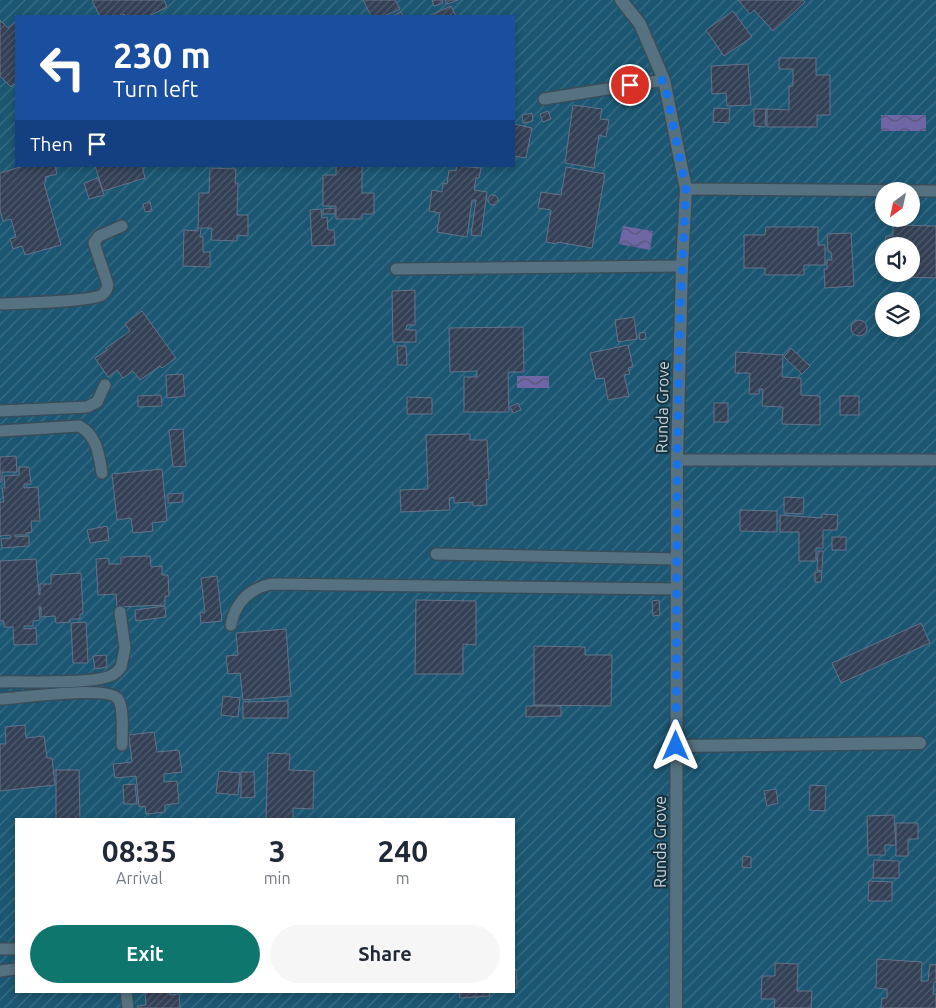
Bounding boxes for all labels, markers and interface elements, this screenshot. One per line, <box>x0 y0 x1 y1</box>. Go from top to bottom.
icon: left <box>30 35 95 100</box>
text: 230 m <box>113 35 211 75</box>
pin <box>609 64 651 106</box>
icon: arrive <box>616 71 644 99</box>
text: Turn left <box>113 76 198 101</box>
icon: arrive <box>83 130 111 158</box>
text: Then <box>30 133 73 155</box>
north arrow <box>875 182 920 228</box>
map controls <box>875 182 920 337</box>
button: sound <box>875 237 920 282</box>
button: layers <box>875 292 920 337</box>
street label: Runda Grove <box>652 361 672 453</box>
position arrow <box>649 719 701 771</box>
street label: Runda Grove <box>651 796 669 888</box>
text: 08:35 <box>102 834 177 868</box>
text: 3 <box>269 834 286 868</box>
text: 240 <box>377 834 428 868</box>
text: Arrival <box>116 869 163 887</box>
text: min <box>264 869 291 887</box>
text: m <box>396 869 410 887</box>
button: Exit <box>30 925 260 983</box>
button: Share <box>270 925 500 983</box>

